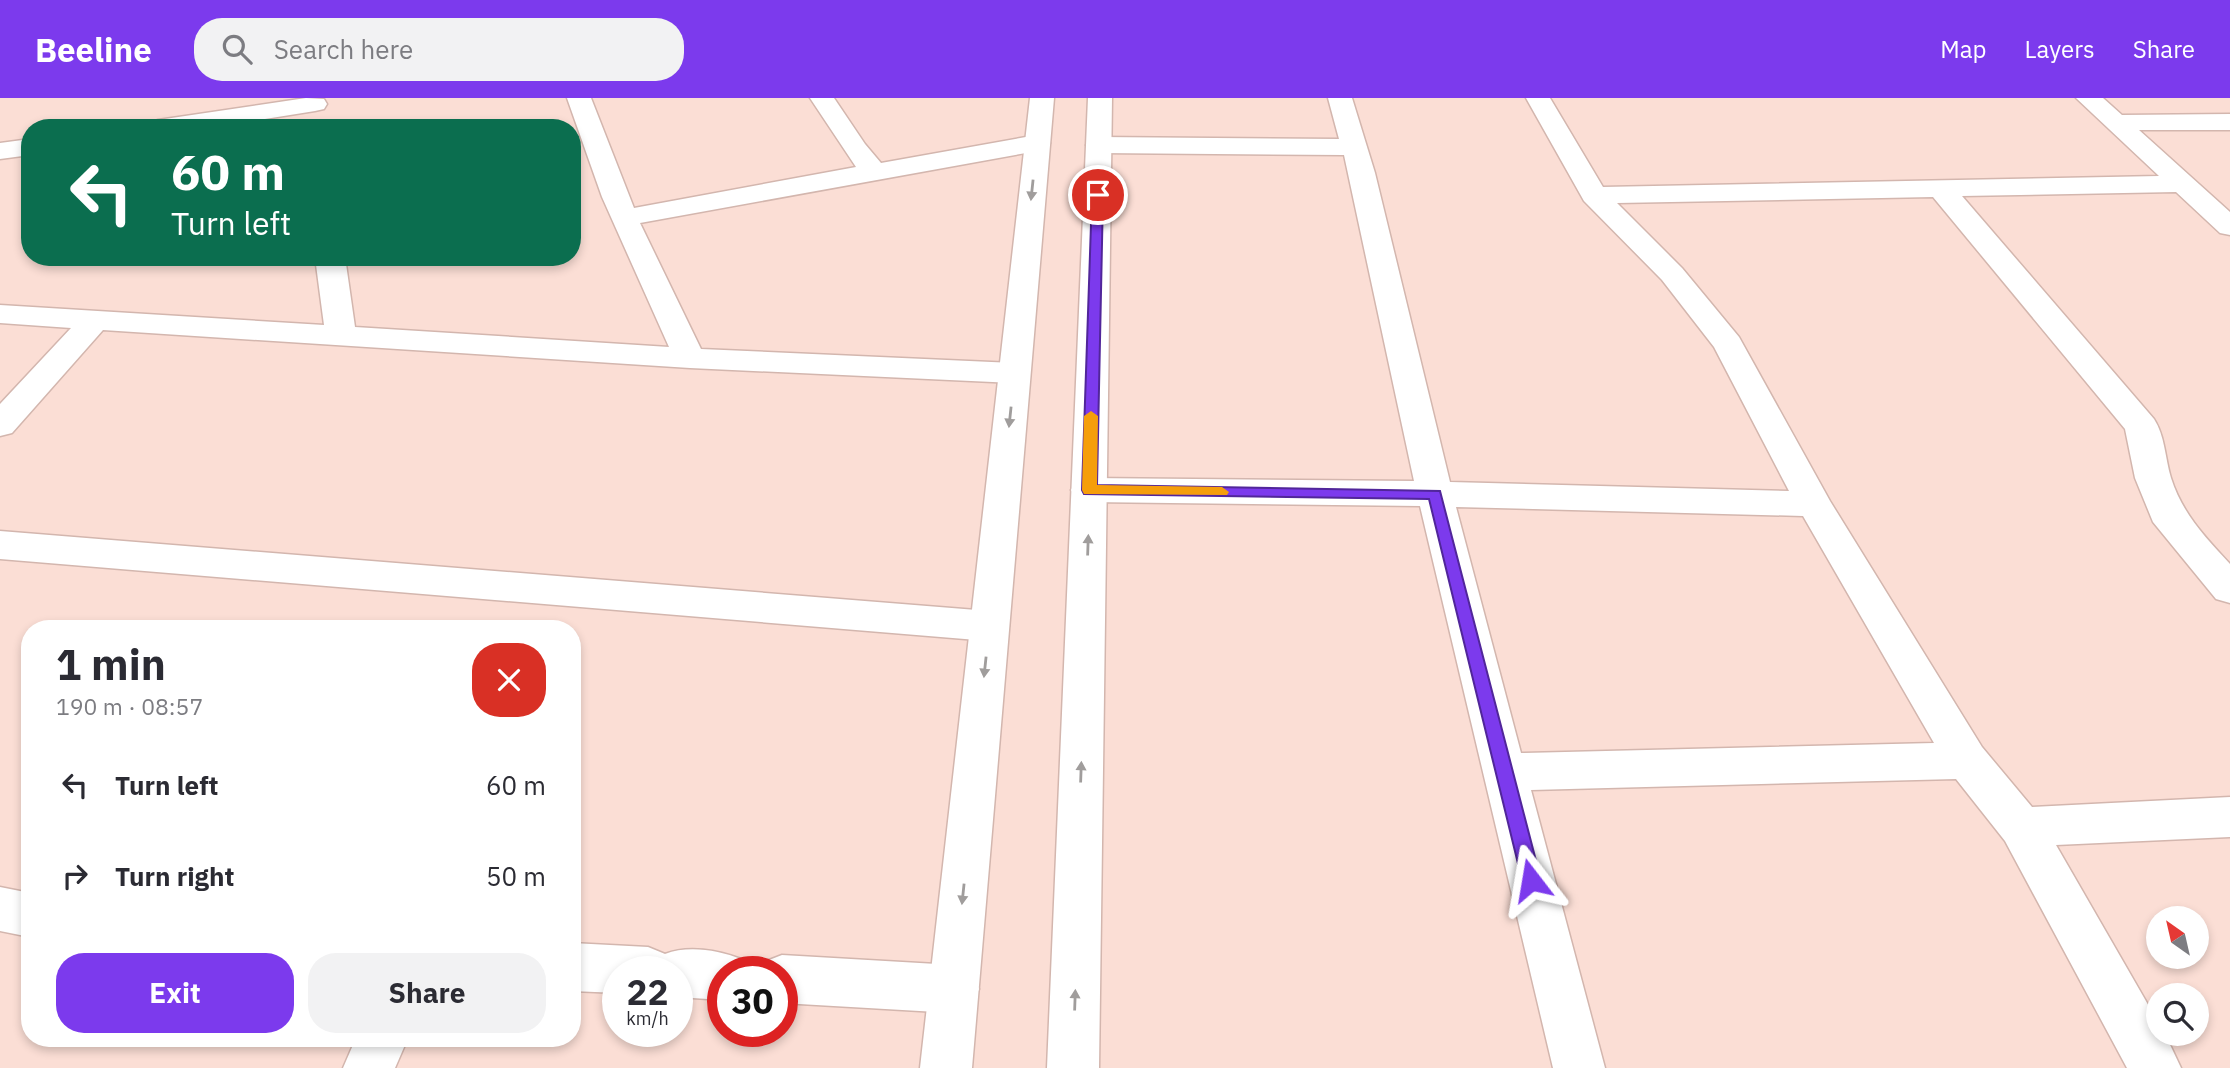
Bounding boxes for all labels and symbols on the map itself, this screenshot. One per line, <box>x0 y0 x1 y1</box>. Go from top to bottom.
pin <box>1068 165 1128 225</box>
one-way arrow <box>1027 179 1038 201</box>
one-way arrow <box>1004 406 1015 428</box>
one-way arrow <box>1082 534 1093 556</box>
one-way arrow <box>979 657 990 679</box>
one-way arrow <box>1076 761 1087 783</box>
position arrow <box>1494 843 1568 917</box>
one-way arrow <box>957 883 968 905</box>
north arrow <box>2146 906 2208 970</box>
speed limit sign: 30 <box>707 956 798 1047</box>
one-way arrow <box>1069 989 1081 1011</box>

